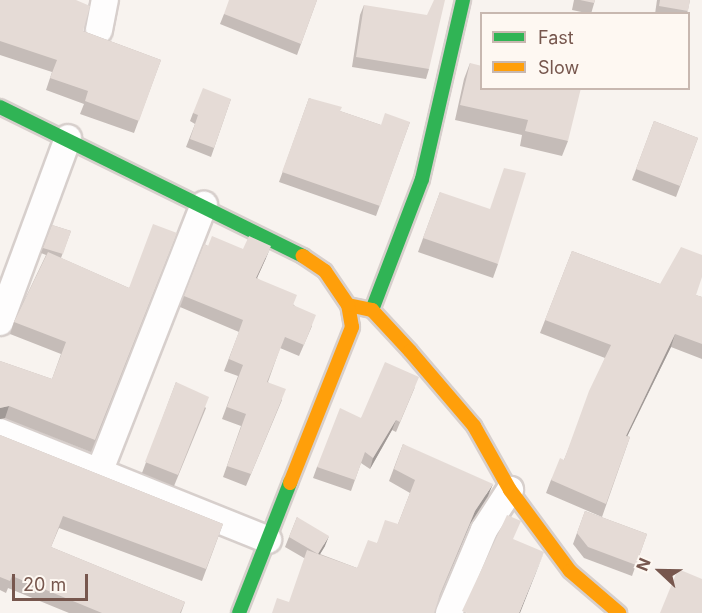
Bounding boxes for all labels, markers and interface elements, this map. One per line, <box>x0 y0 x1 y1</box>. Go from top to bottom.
legend <box>480 12 690 90</box>
text: Fast <box>538 27 574 48</box>
text: Slow <box>538 57 579 78</box>
north arrow <box>630 541 690 601</box>
text: N <box>632 555 655 574</box>
scale bar <box>15 562 92 600</box>
text: 20 m <box>23 574 66 595</box>

